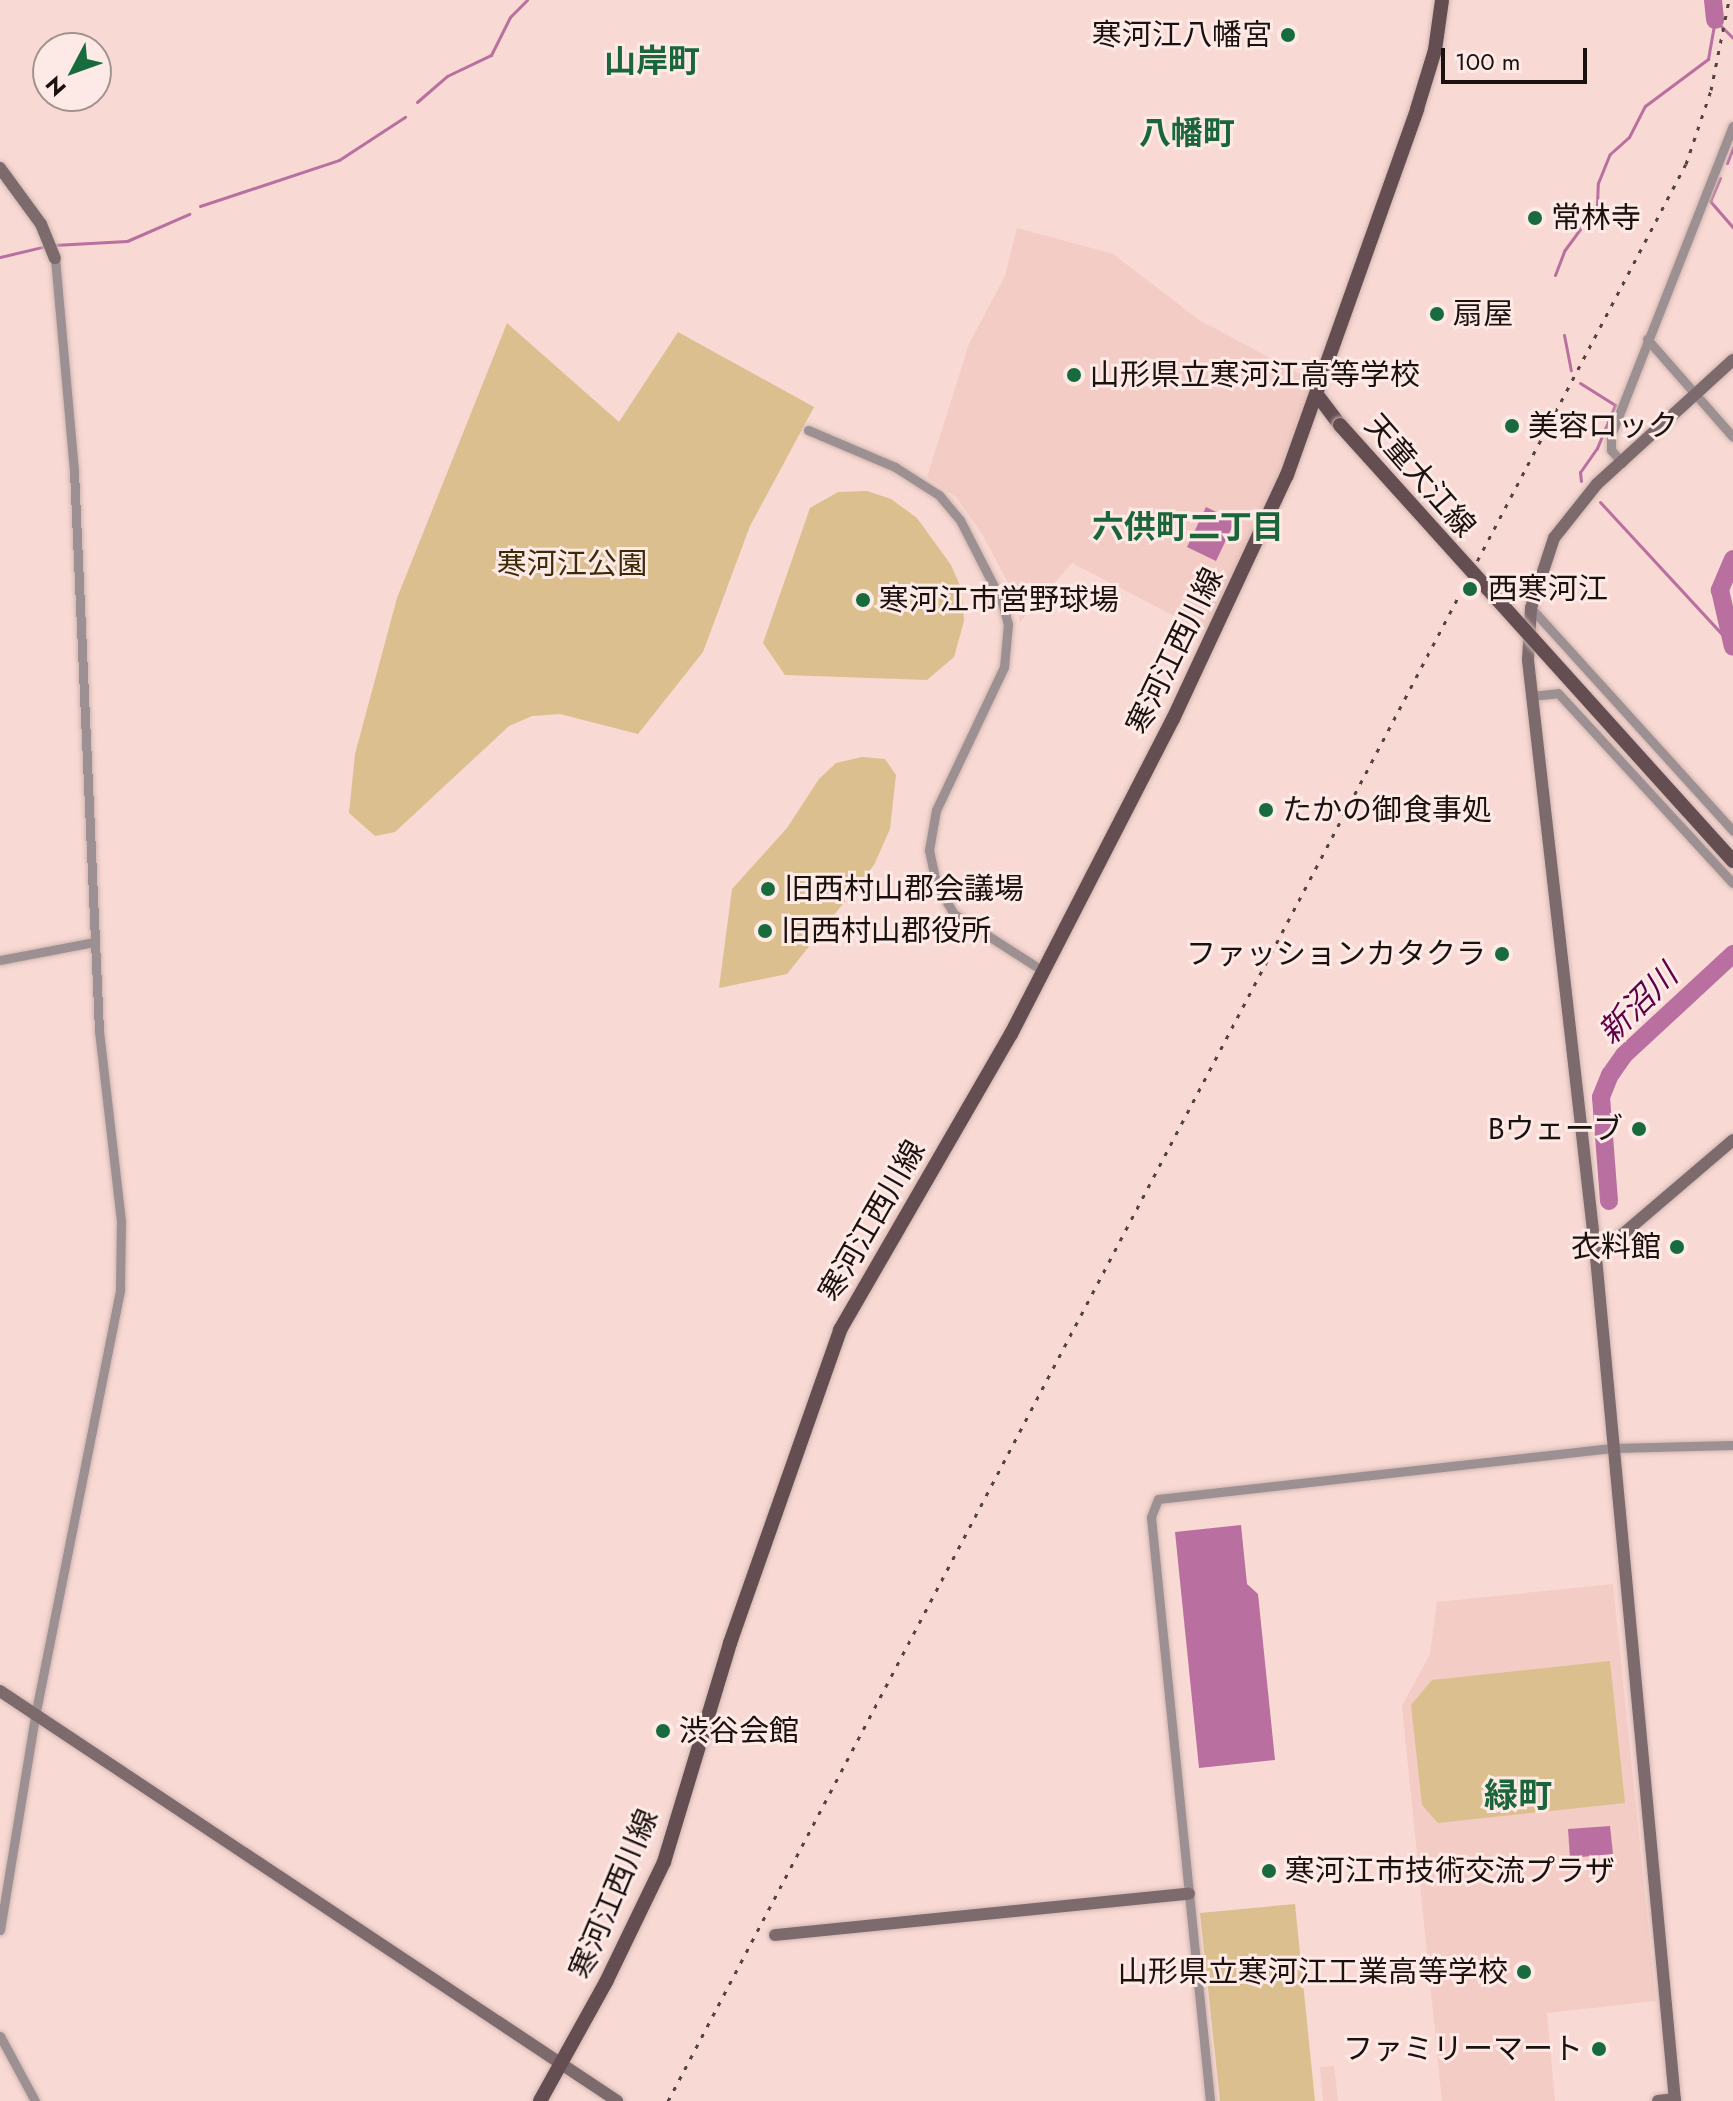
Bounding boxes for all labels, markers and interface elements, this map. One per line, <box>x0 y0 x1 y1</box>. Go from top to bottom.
place label: 寒河江八幡宮 <box>1092 17 1272 53</box>
marker: 寒河江八幡宮 <box>1279 26 1297 44</box>
north arrow <box>32 32 112 112</box>
scale bar <box>1445 32 1591 82</box>
district label: 山岸町 <box>604 42 700 80</box>
text: 100 m <box>1455 44 1521 79</box>
text: N <box>38 69 73 104</box>
district label: 八幡町 <box>1139 114 1235 152</box>
place label: 常林寺 <box>1551 200 1641 236</box>
marker: 常林寺 <box>1526 209 1544 227</box>
place label: 扇屋 <box>1453 296 1513 332</box>
marker: 扇屋 <box>1428 305 1446 323</box>
place label: 山形県立寒河江高等学校 <box>1090 357 1420 393</box>
marker: 山形県立寒河江高等学校 <box>1065 366 1083 384</box>
street label: 天童大江線 <box>1357 408 1483 544</box>
place label: 美容ロック <box>1528 408 1678 444</box>
marker: 美容ロック <box>1503 417 1521 435</box>
district label: 六供町二丁目 <box>1092 508 1284 546</box>
park label: 寒河江公園 <box>497 546 647 582</box>
street label: 寒河江西川線 <box>1119 562 1231 740</box>
place label: 西寒河江 <box>1488 571 1608 607</box>
marker: 西寒河江 <box>1459 578 1481 600</box>
place label: 寒河江市営野球場 <box>879 582 1119 618</box>
marker: 寒河江市営野球場 <box>854 591 872 609</box>
place label: たかの御食事処 <box>1282 792 1492 828</box>
marker: たかの御食事処 <box>1257 801 1275 819</box>
place label: 旧西村山郡会議場 <box>784 871 1024 907</box>
marker: 旧西村山郡会議場 <box>759 880 777 898</box>
place label: 旧西村山郡役所 <box>781 913 991 949</box>
marker: 旧西村山郡役所 <box>756 922 774 940</box>
place label: ファッションカタクラ <box>1186 936 1486 972</box>
marker: ファッションカタクラ <box>1493 945 1511 963</box>
water label: 新沼川 <box>1590 956 1686 1052</box>
place label: Bウェーブ <box>1486 1111 1623 1147</box>
marker: Bウェーブ <box>1630 1120 1648 1138</box>
street label: 寒河江西川線 <box>811 1134 933 1308</box>
place label: 衣料館 <box>1571 1229 1661 1265</box>
marker: 衣料館 <box>1668 1238 1686 1256</box>
place label: 渋谷会館 <box>679 1713 799 1749</box>
marker: 渋谷会館 <box>654 1722 672 1740</box>
district label: 緑町 <box>1484 1776 1552 1816</box>
street label: 寒河江西川線 <box>562 1804 666 1984</box>
place label: 寒河江市技術交流プラザ <box>1285 1853 1615 1889</box>
marker: 寒河江市技術交流プラザ <box>1260 1862 1278 1880</box>
place label: 山形県立寒河江工業高等学校 <box>1118 1954 1508 1990</box>
marker: 山形県立寒河江工業高等学校 <box>1515 1963 1533 1981</box>
place label: ファミリーマート <box>1343 2031 1583 2067</box>
marker: ファミリーマート <box>1590 2040 1608 2058</box>

